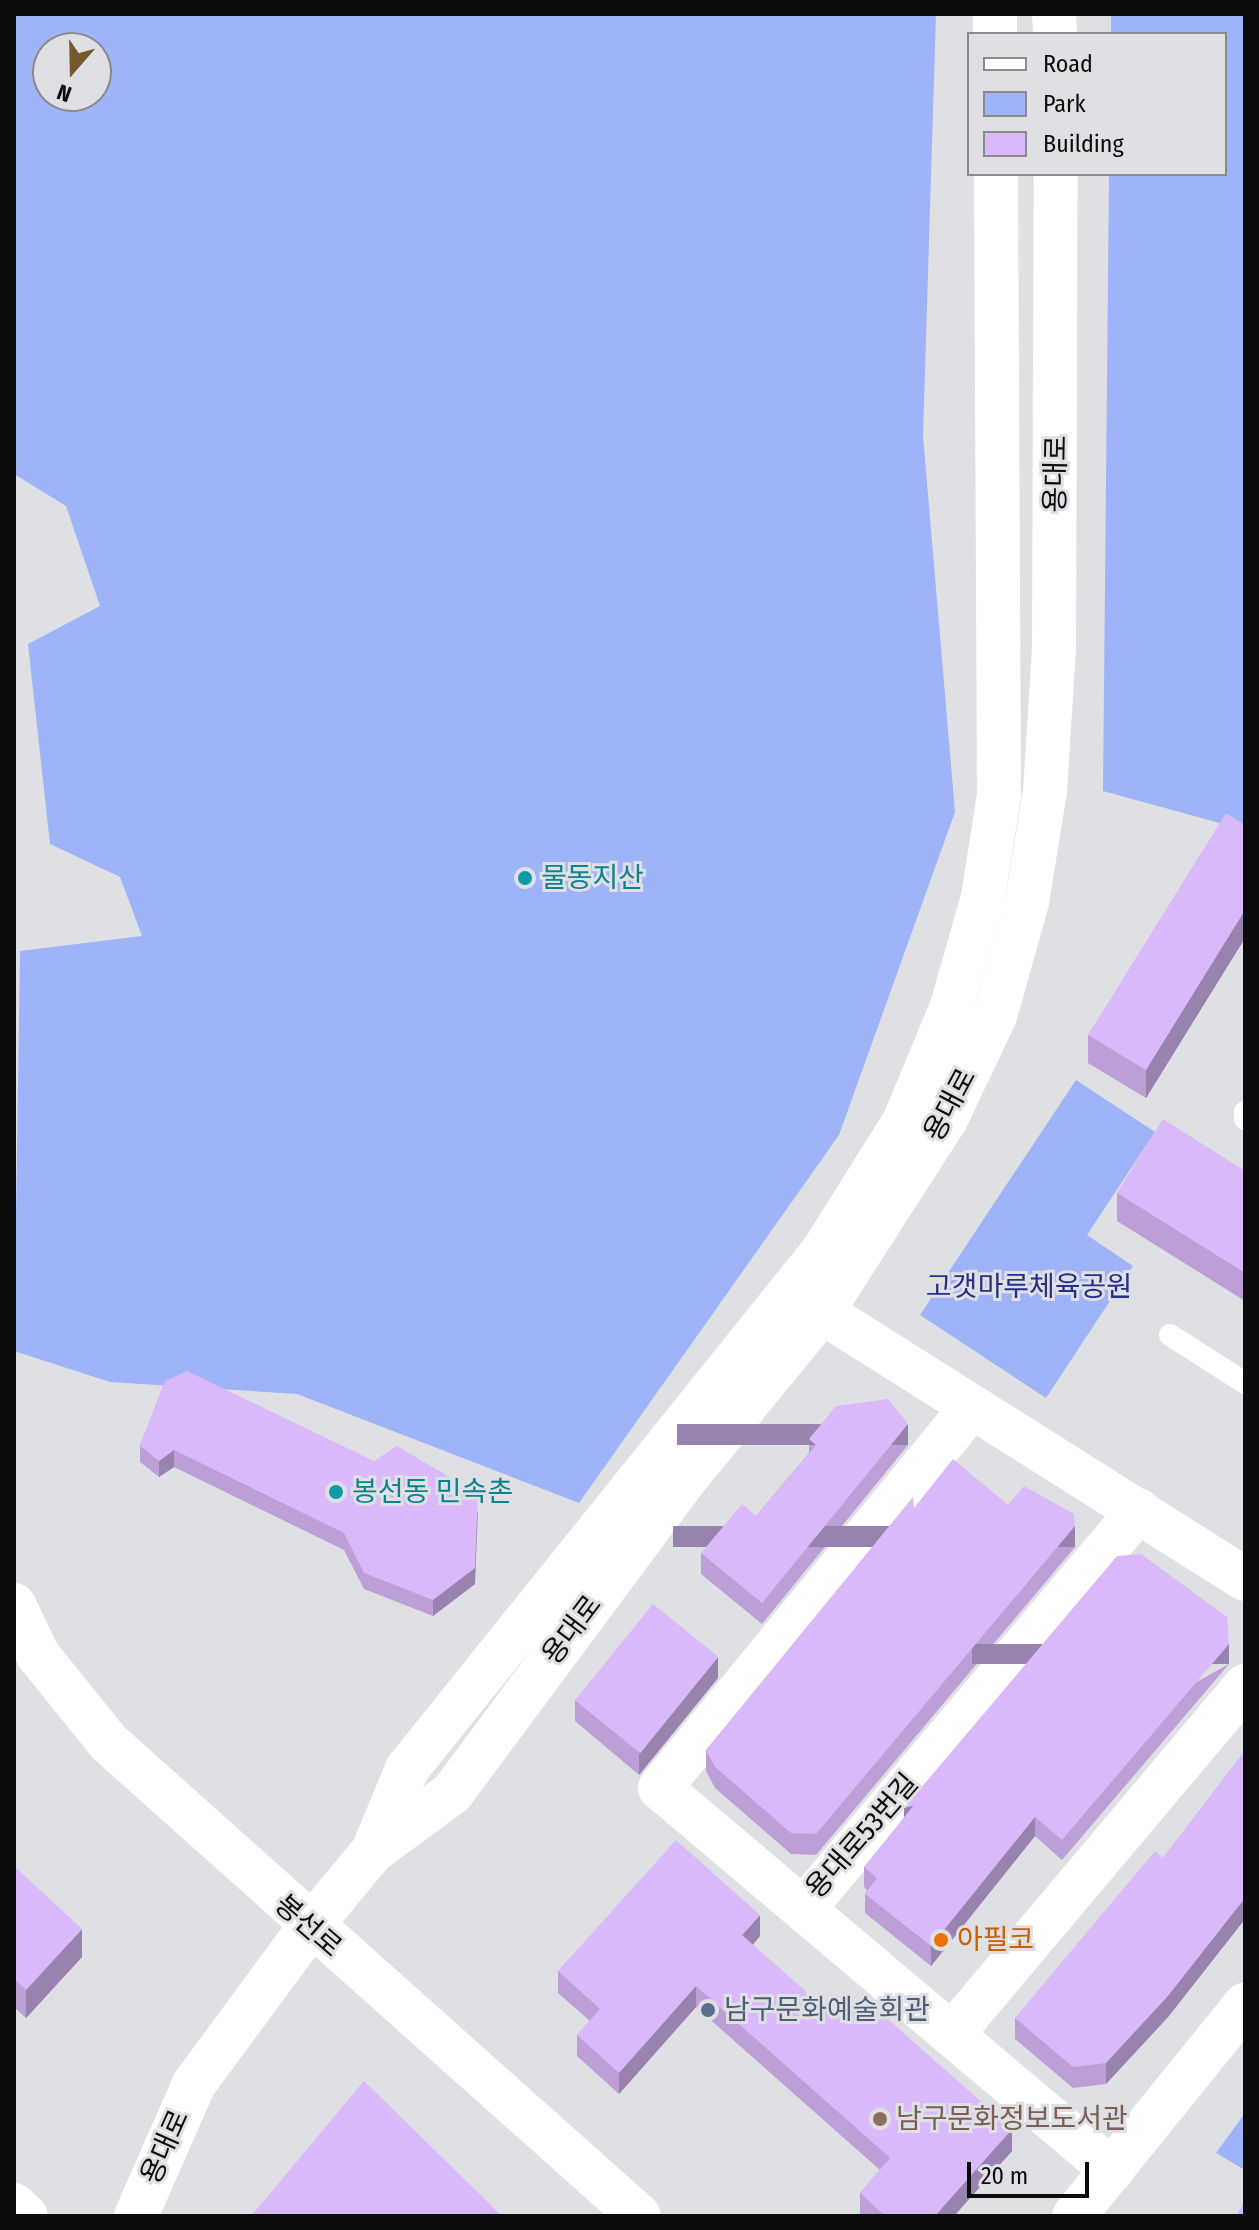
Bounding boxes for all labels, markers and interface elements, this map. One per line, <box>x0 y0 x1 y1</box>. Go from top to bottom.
north arrow <box>32 32 112 112</box>
legend <box>967 32 1227 176</box>
text: Road <box>1043 50 1093 78</box>
text: N <box>53 78 75 108</box>
text: Park <box>1043 90 1086 118</box>
text: Building <box>1043 130 1124 158</box>
street label: 용대로 <box>1039 435 1073 513</box>
place label: 물동지산 <box>541 861 644 895</box>
marker: 물동지산 <box>516 869 534 887</box>
street label: 용대로 <box>917 1063 983 1147</box>
park label: 고갯마루체육공원 <box>926 1270 1132 1304</box>
place label: 봉선동 민속촌 <box>352 1475 513 1509</box>
marker: 봉선동 민속촌 <box>327 1483 345 1501</box>
street label: 용대로 <box>535 1589 609 1671</box>
street label: 용대로53번길 <box>799 1767 925 1905</box>
street label: 봉선로 <box>268 1888 348 1964</box>
place label: 아필코 <box>957 1923 1034 1957</box>
marker: 아필코 <box>932 1931 950 1949</box>
place label: 남구문화예술회관 <box>724 1993 930 2027</box>
marker: 남구문화예술회관 <box>699 2001 717 2019</box>
place label: 남구문화정보도서관 <box>896 2102 1128 2136</box>
street label: 용대로 <box>134 2105 196 2189</box>
marker: 남구문화정보도서관 <box>871 2110 889 2128</box>
scale bar <box>971 2146 1093 2196</box>
text: 20 m <box>981 2162 1028 2190</box>

